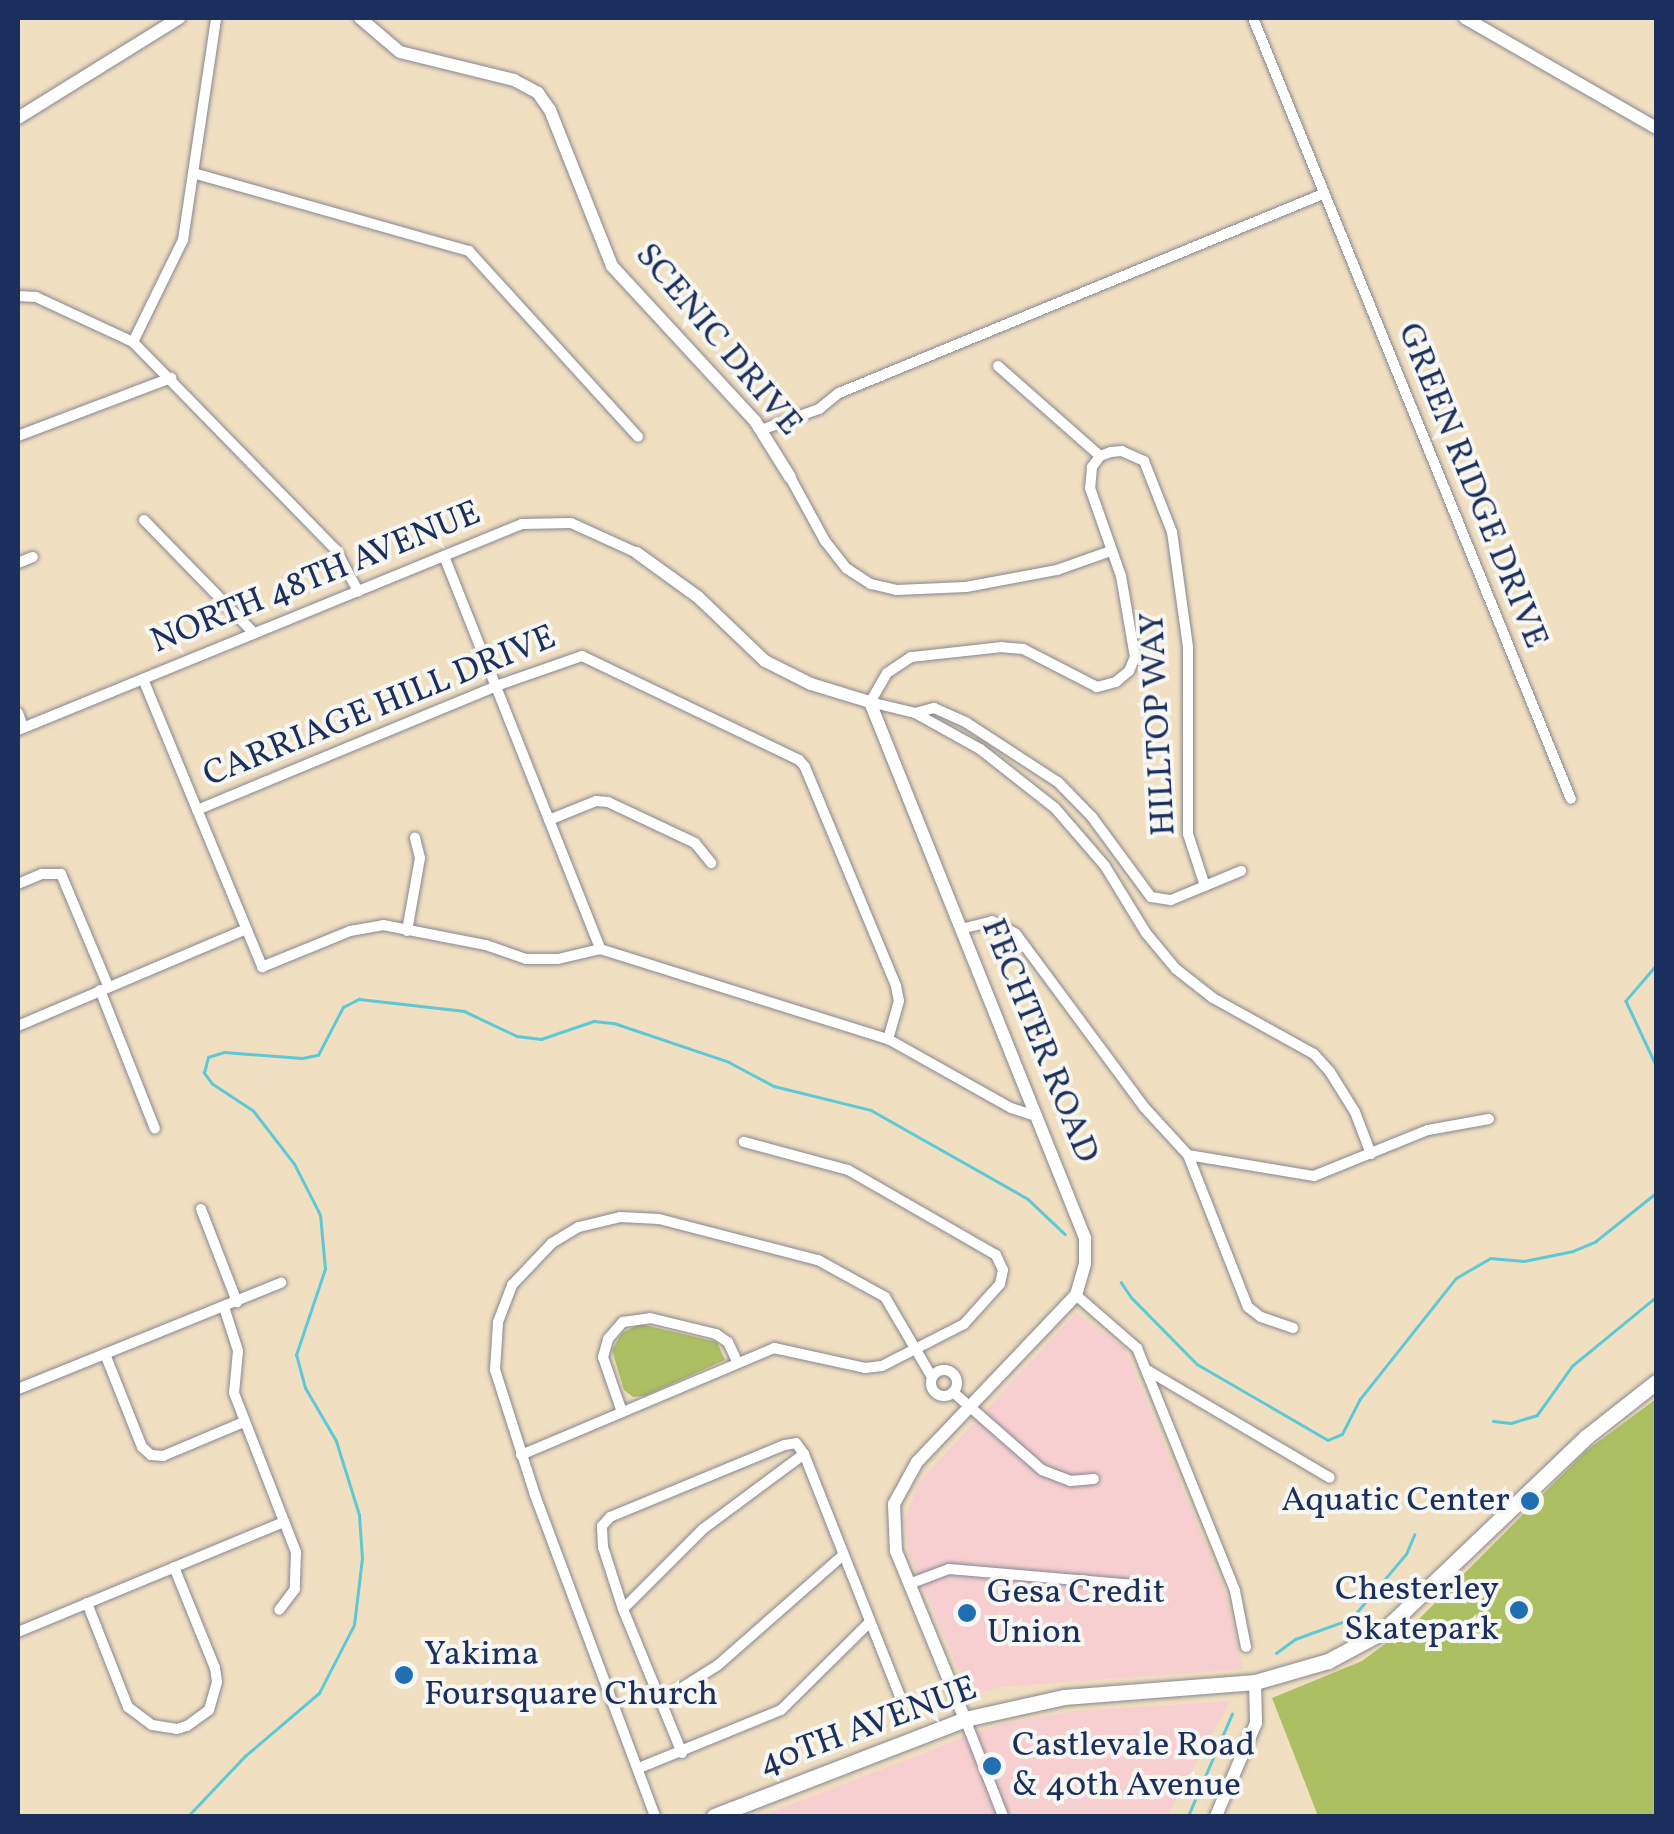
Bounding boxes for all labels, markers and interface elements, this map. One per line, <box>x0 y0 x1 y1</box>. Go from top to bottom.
street label: SCENIC DRIVE <box>625 235 811 445</box>
street label: GREEN RIDGE DRIVE <box>1388 317 1556 655</box>
street label: NORTH 48TH AVENUE <box>145 493 487 663</box>
street label: HILLTOP WAY <box>1132 610 1186 838</box>
street label: CARRIAGE HILL DRIVE <box>198 617 562 797</box>
street label: FECHTER ROAD <box>971 913 1107 1169</box>
place label: Aquatic Center <box>1281 1480 1510 1522</box>
marker: Aquatic Center <box>1519 1490 1541 1512</box>
place label: Chesterley Skatepark <box>1335 1569 1499 1651</box>
place label: Gesa Credit Union <box>987 1572 1165 1654</box>
marker: Chesterley Skatepark <box>1508 1599 1530 1621</box>
marker: Gesa Credit Union <box>956 1602 978 1624</box>
place label: Yakima Foursquare Church <box>424 1634 718 1716</box>
marker: Yakima Foursquare Church <box>393 1664 415 1686</box>
street label: 40TH AVENUE <box>753 1668 983 1786</box>
place label: Castlevale Road & 40th Avenue <box>1012 1725 1255 1807</box>
marker: Castlevale Road & 40th Avenue <box>981 1755 1003 1777</box>

